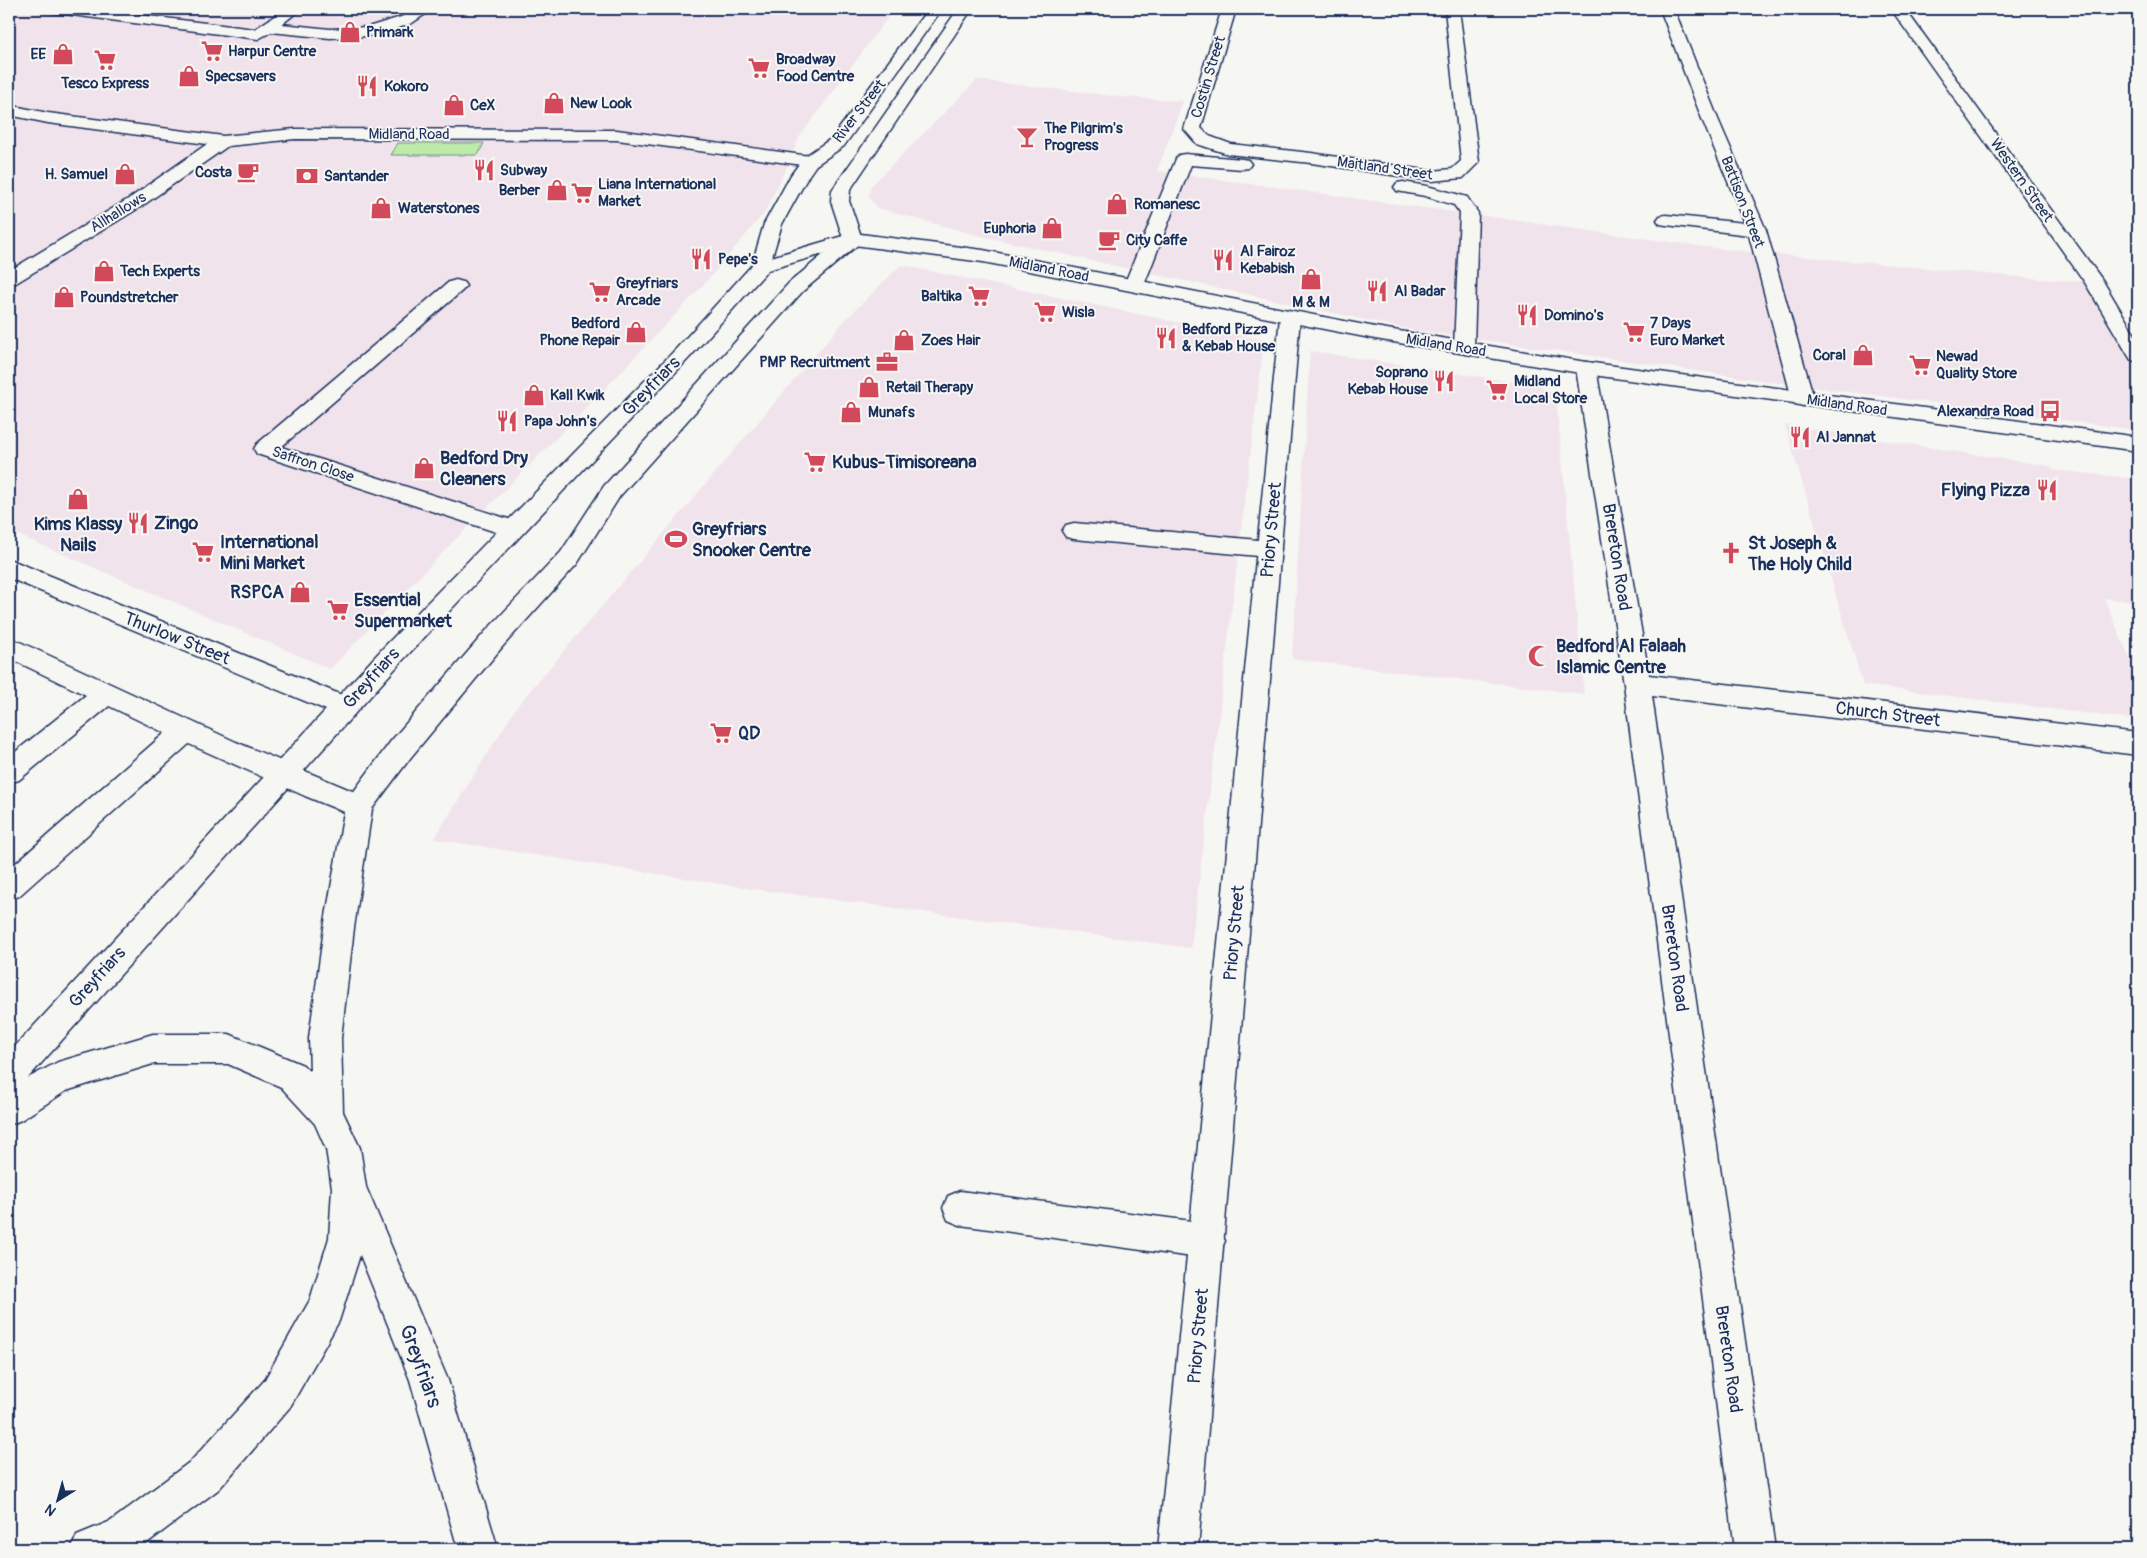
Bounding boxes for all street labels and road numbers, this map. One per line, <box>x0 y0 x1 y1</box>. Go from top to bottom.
street label: Costin Street <box>1187 33 1230 121</box>
street label: River Street <box>829 75 891 147</box>
street label: Midland Road <box>368 125 450 144</box>
street label: Western Street <box>1986 135 2058 227</box>
street label: Maitland Street <box>1336 152 1435 185</box>
street label: Battison Street <box>1716 154 1769 252</box>
street label: Allhallows <box>87 188 150 237</box>
street label: Midland Road <box>1007 252 1091 287</box>
street label: Midland Road <box>1404 330 1487 361</box>
street label: Greyfriars <box>617 352 685 421</box>
street label: Midland Road <box>1805 390 1888 421</box>
street label: Saffron Close <box>269 442 357 487</box>
street label: Priory Street <box>1256 481 1287 579</box>
street label: Brereton Road <box>1597 502 1636 612</box>
street label: Thurlow Street <box>120 607 234 670</box>
street label: Greyfriars <box>338 643 405 714</box>
street label: Church Street <box>1834 697 1942 732</box>
street label: Priory Street <box>1219 884 1250 982</box>
street label: Brereton Road <box>1656 903 1693 1013</box>
street label: Greyfriars <box>64 942 131 1013</box>
street label: Priory Street <box>1183 1287 1214 1385</box>
street label: Brereton Road <box>1710 1304 1747 1414</box>
street label: Greyfriars <box>393 1321 448 1412</box>

